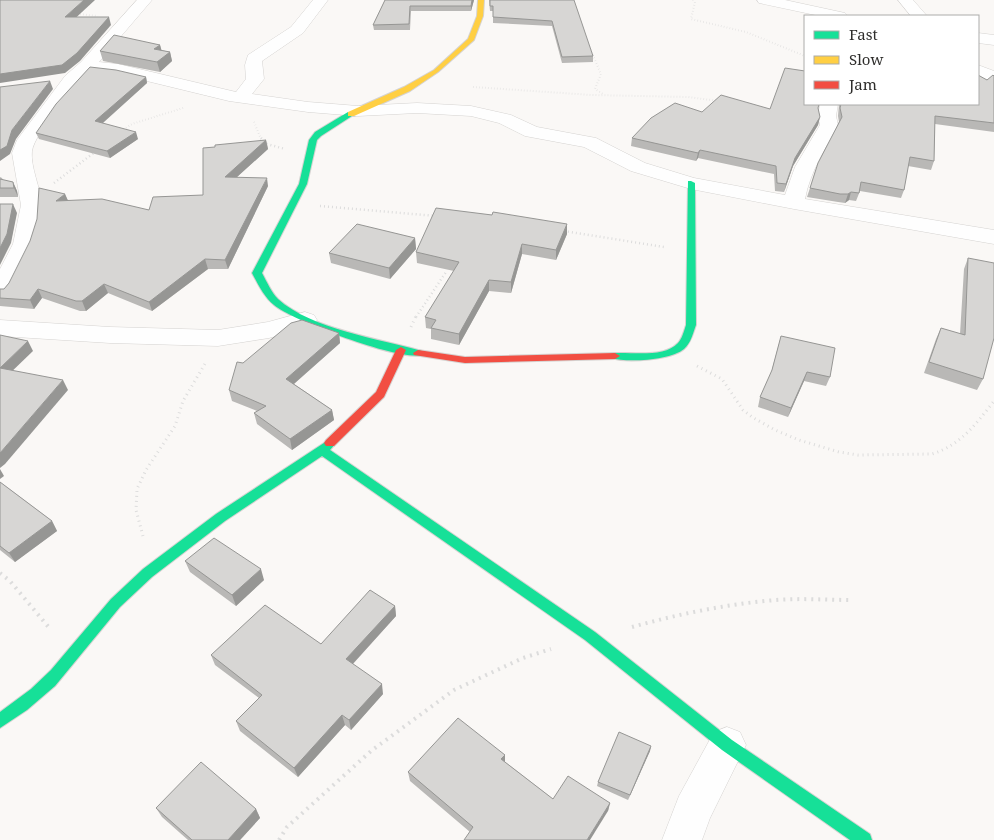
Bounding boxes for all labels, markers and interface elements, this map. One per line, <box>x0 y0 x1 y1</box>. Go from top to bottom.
legend <box>804 15 979 105</box>
text: Fast <box>849 24 878 44</box>
text: Slow <box>849 49 883 69</box>
text: Jam <box>848 74 877 94</box>

